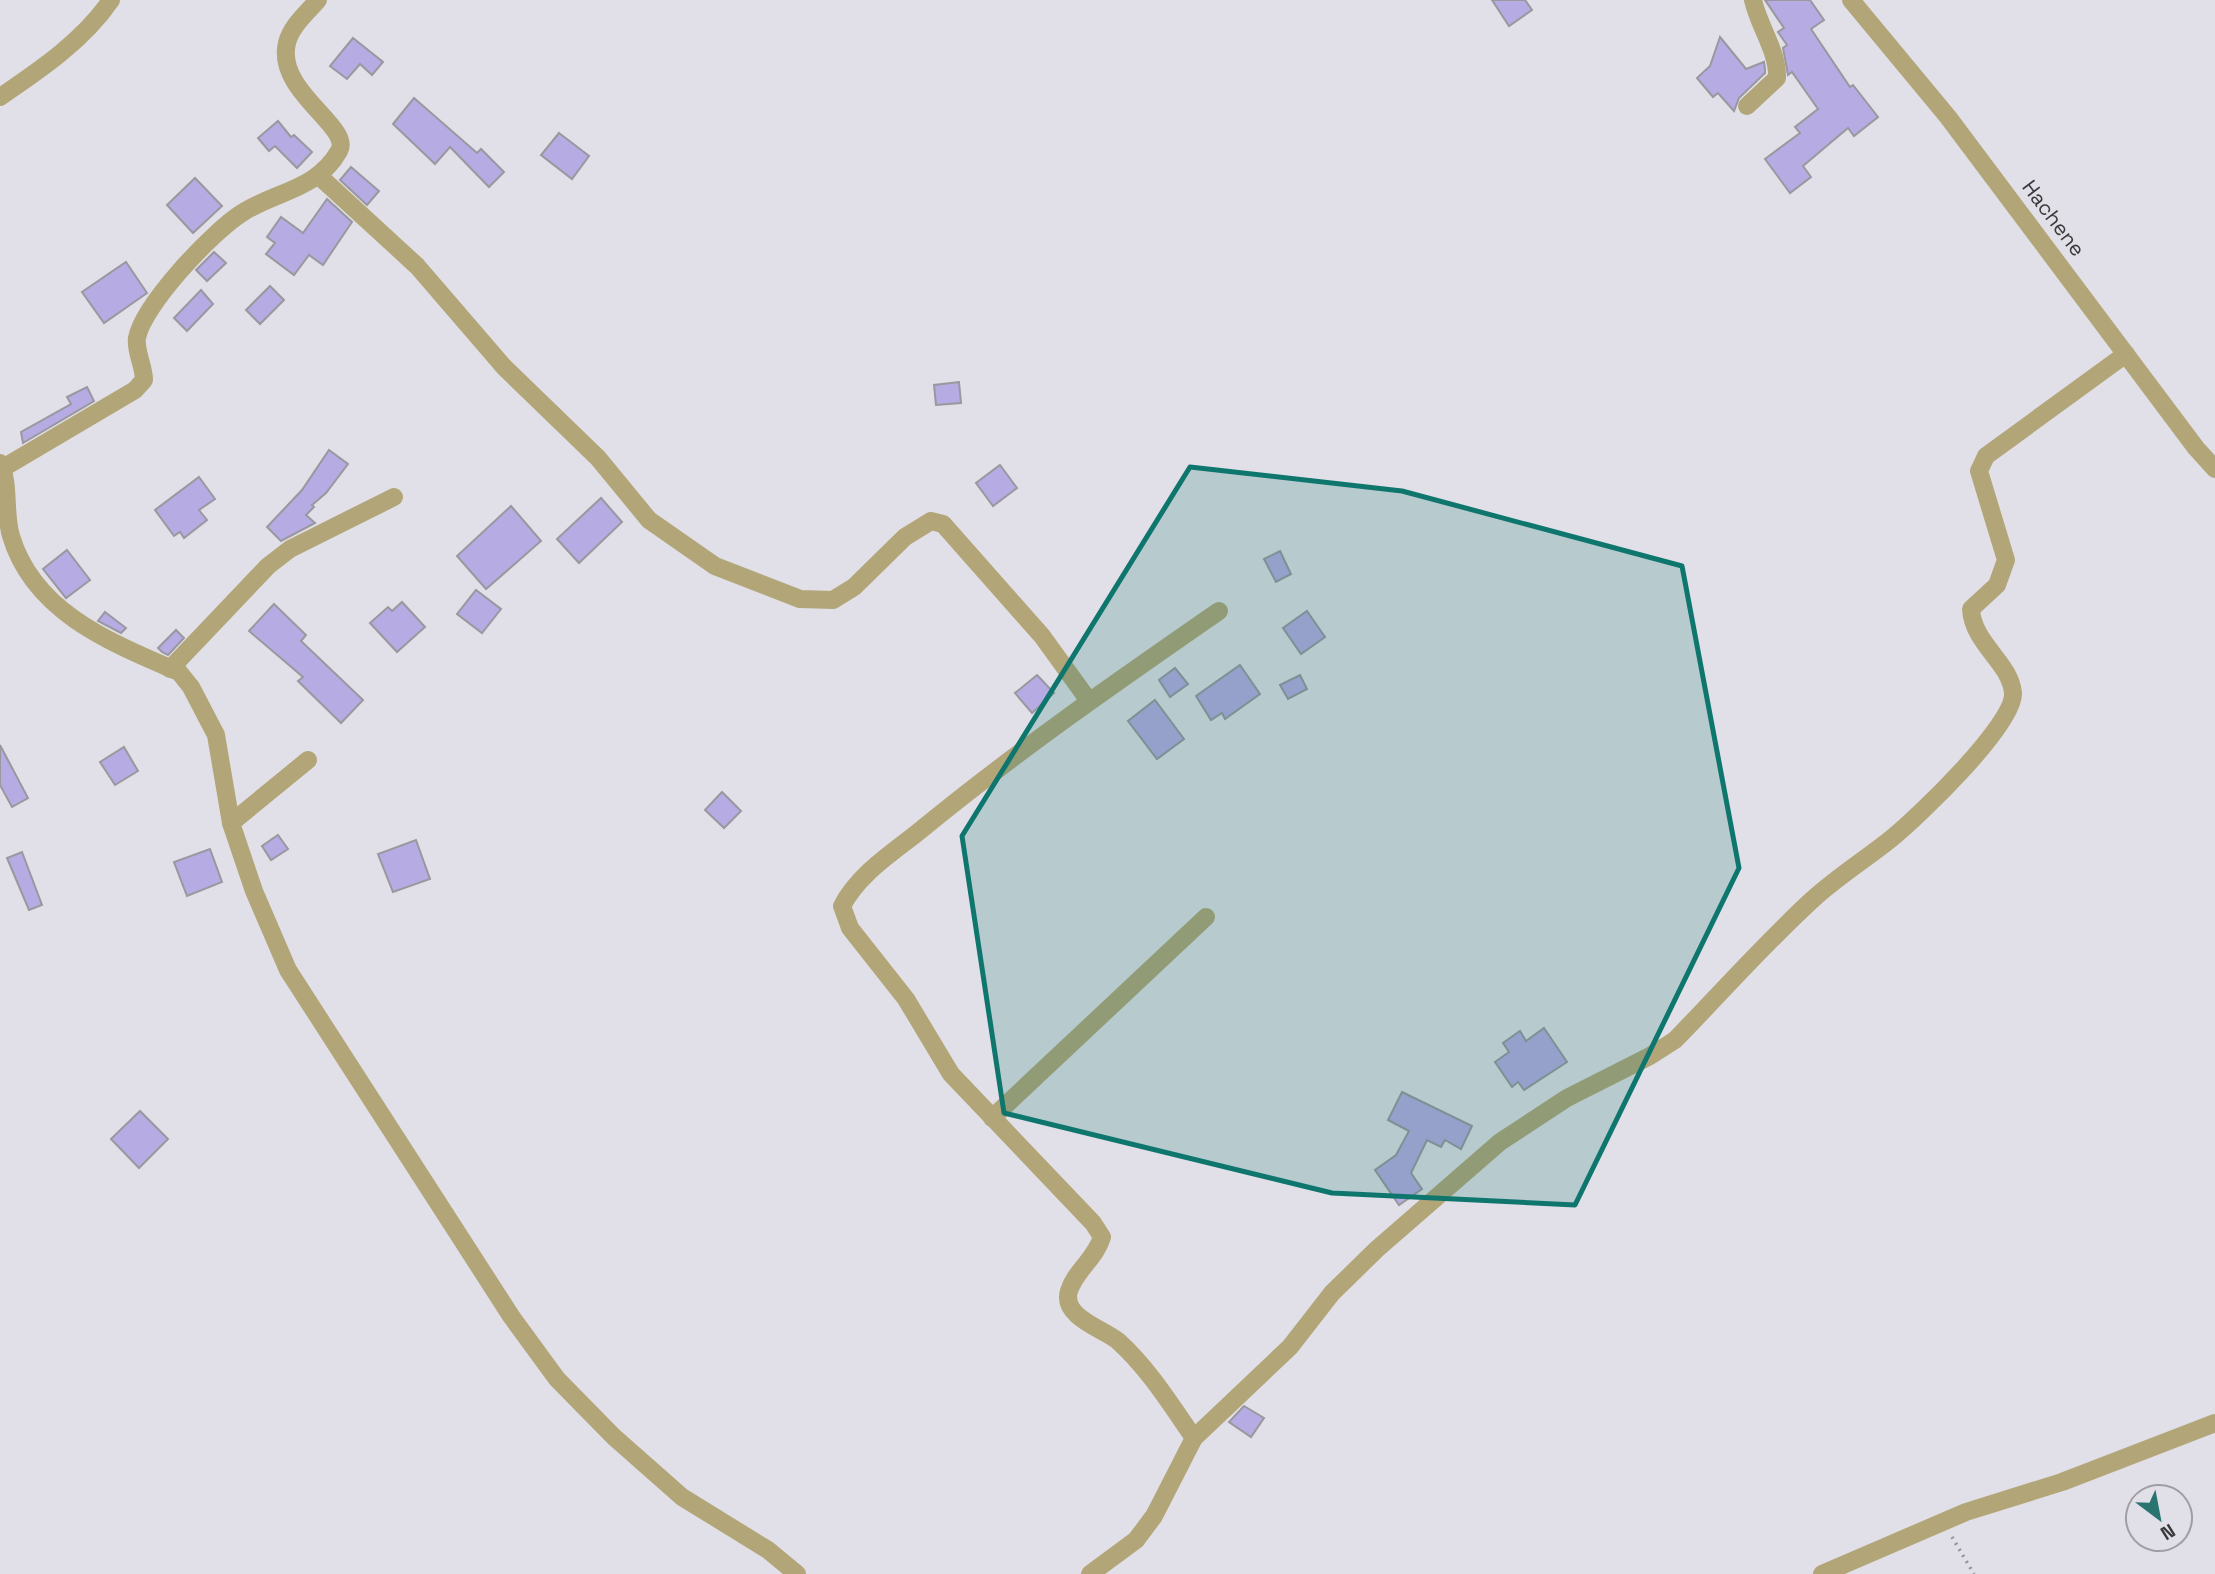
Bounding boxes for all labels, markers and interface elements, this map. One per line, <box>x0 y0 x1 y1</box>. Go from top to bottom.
street label: Hachene <box>2017 174 2091 262</box>
north arrow <box>2124 1483 2194 1553</box>
text: N <box>2156 1518 2180 1546</box>

